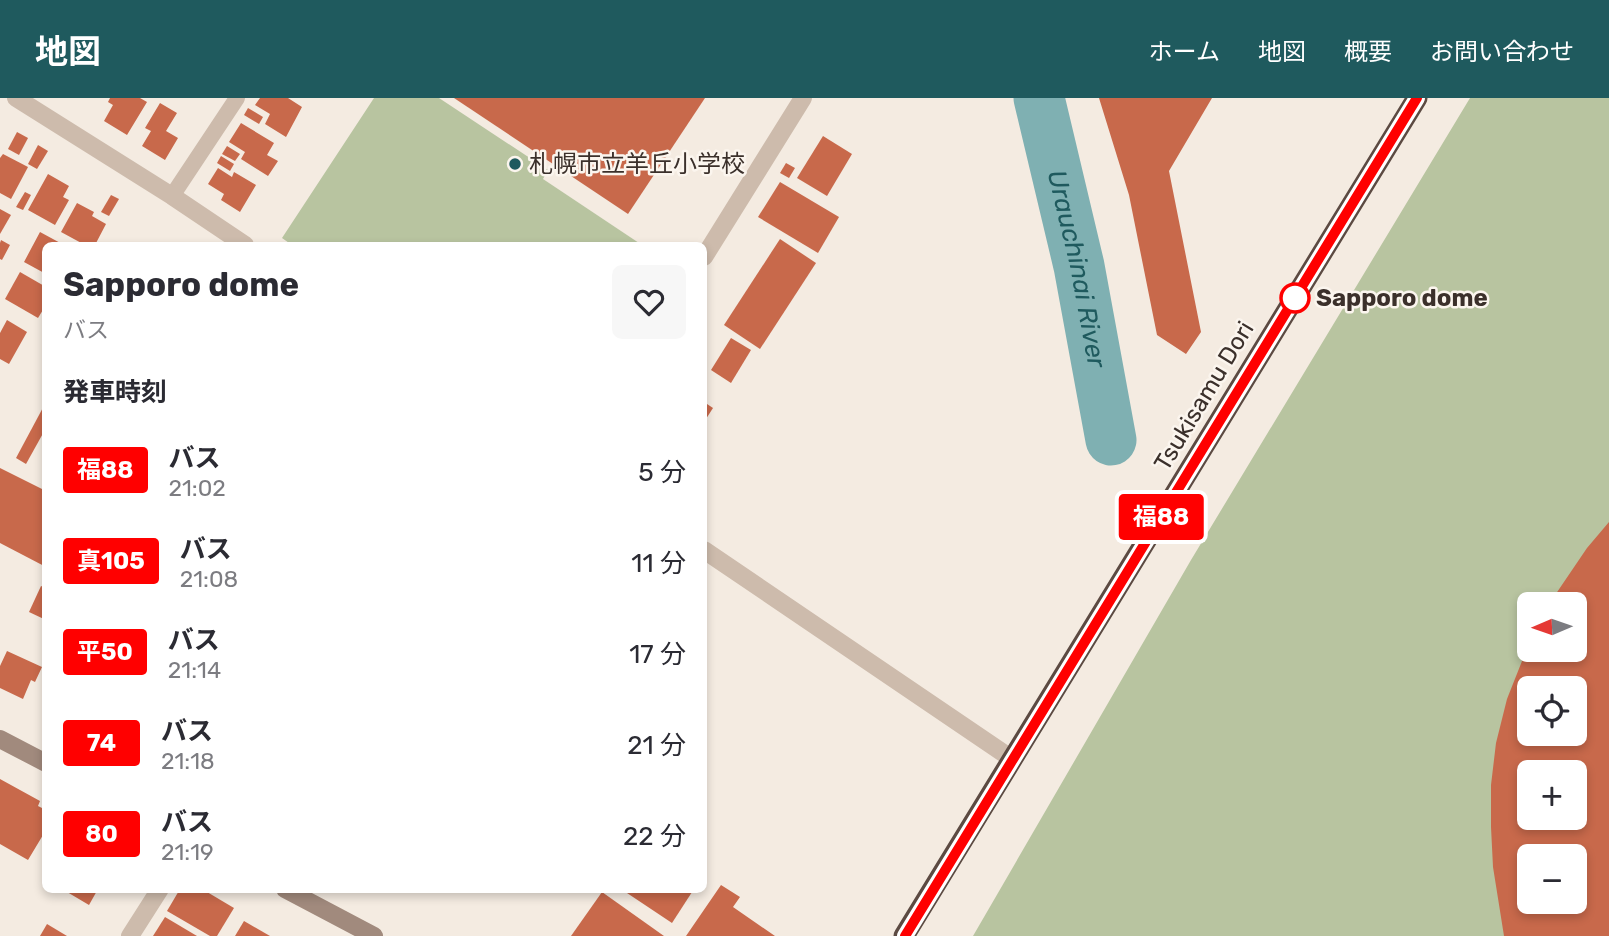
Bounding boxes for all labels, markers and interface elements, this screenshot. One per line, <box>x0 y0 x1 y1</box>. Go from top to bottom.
text: 地図 <box>35 32 101 71</box>
text: ホーム <box>1149 38 1220 66</box>
text: 地図 <box>1258 38 1306 66</box>
text: 概要 <box>1344 38 1392 66</box>
text: お問い合わせ <box>1430 38 1574 66</box>
place label: 札幌市立羊丘小学校 <box>529 150 745 178</box>
marker: 札幌市立羊丘小学校 <box>507 156 523 172</box>
water label: Urauchinai River <box>1041 167 1113 371</box>
text: Sapporo dome <box>63 265 299 304</box>
button: heart <box>612 265 686 339</box>
marker: Sapporo dome <box>1280 283 1310 313</box>
place label: Sapporo dome <box>1316 284 1488 312</box>
text: バス <box>63 316 109 344</box>
street label: Tsukisamu Dori <box>1148 316 1260 476</box>
text: 発車時刻 <box>63 377 167 408</box>
text: バス <box>169 443 221 474</box>
text: 福88 <box>77 456 134 484</box>
text: 5 分 <box>638 457 686 488</box>
text: 21:02 <box>169 474 226 502</box>
line badge: 福88 <box>1121 494 1201 540</box>
text: 福88 <box>1133 503 1189 531</box>
text: バス <box>180 534 232 565</box>
text: 真105 <box>77 547 145 575</box>
text: 11 分 <box>631 548 686 579</box>
text: 21:08 <box>180 565 238 593</box>
north arrow <box>1517 592 1587 662</box>
map controls <box>1517 592 1587 914</box>
text: バス <box>168 625 220 656</box>
text: 平50 <box>77 638 133 666</box>
text: 17 分 <box>629 639 686 670</box>
text: 21:14 <box>168 656 221 684</box>
button: locate <box>1517 676 1587 746</box>
text: バス <box>161 716 213 747</box>
text: 74 <box>87 729 116 757</box>
text: 21 分 <box>627 730 686 761</box>
text: 21:18 <box>161 747 215 775</box>
button: + <box>1517 760 1587 830</box>
text: バス <box>161 807 213 838</box>
text: 80 <box>85 820 118 848</box>
text: 22 分 <box>623 821 686 852</box>
text: 21:19 <box>161 838 214 866</box>
button: − <box>1517 844 1587 914</box>

